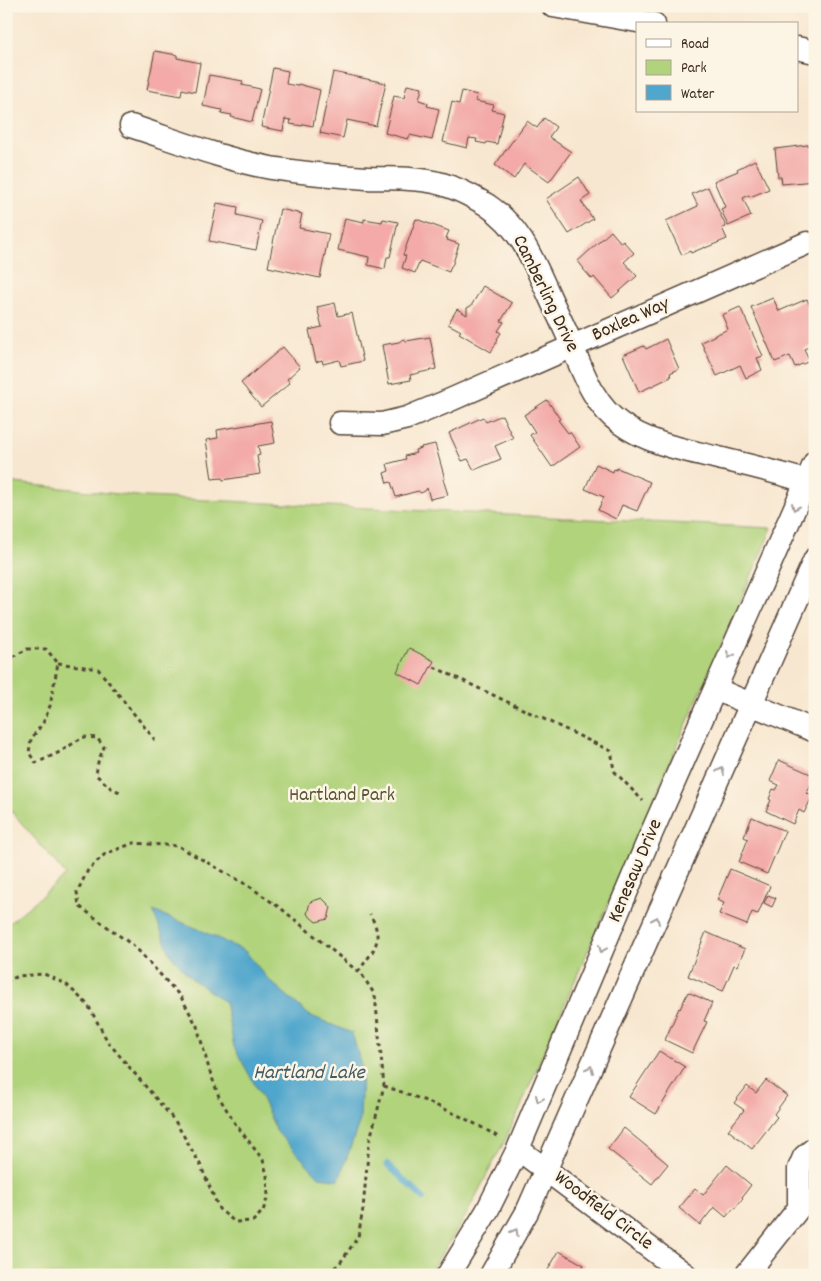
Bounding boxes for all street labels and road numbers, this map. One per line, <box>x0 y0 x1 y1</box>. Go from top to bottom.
street label: Camberling Drive <box>504 231 586 358</box>
street label: Boxlea Way <box>588 290 675 350</box>
street label: Kenesaw Drive <box>602 815 670 927</box>
street label: Woodfield Circle <box>547 1164 659 1258</box>

